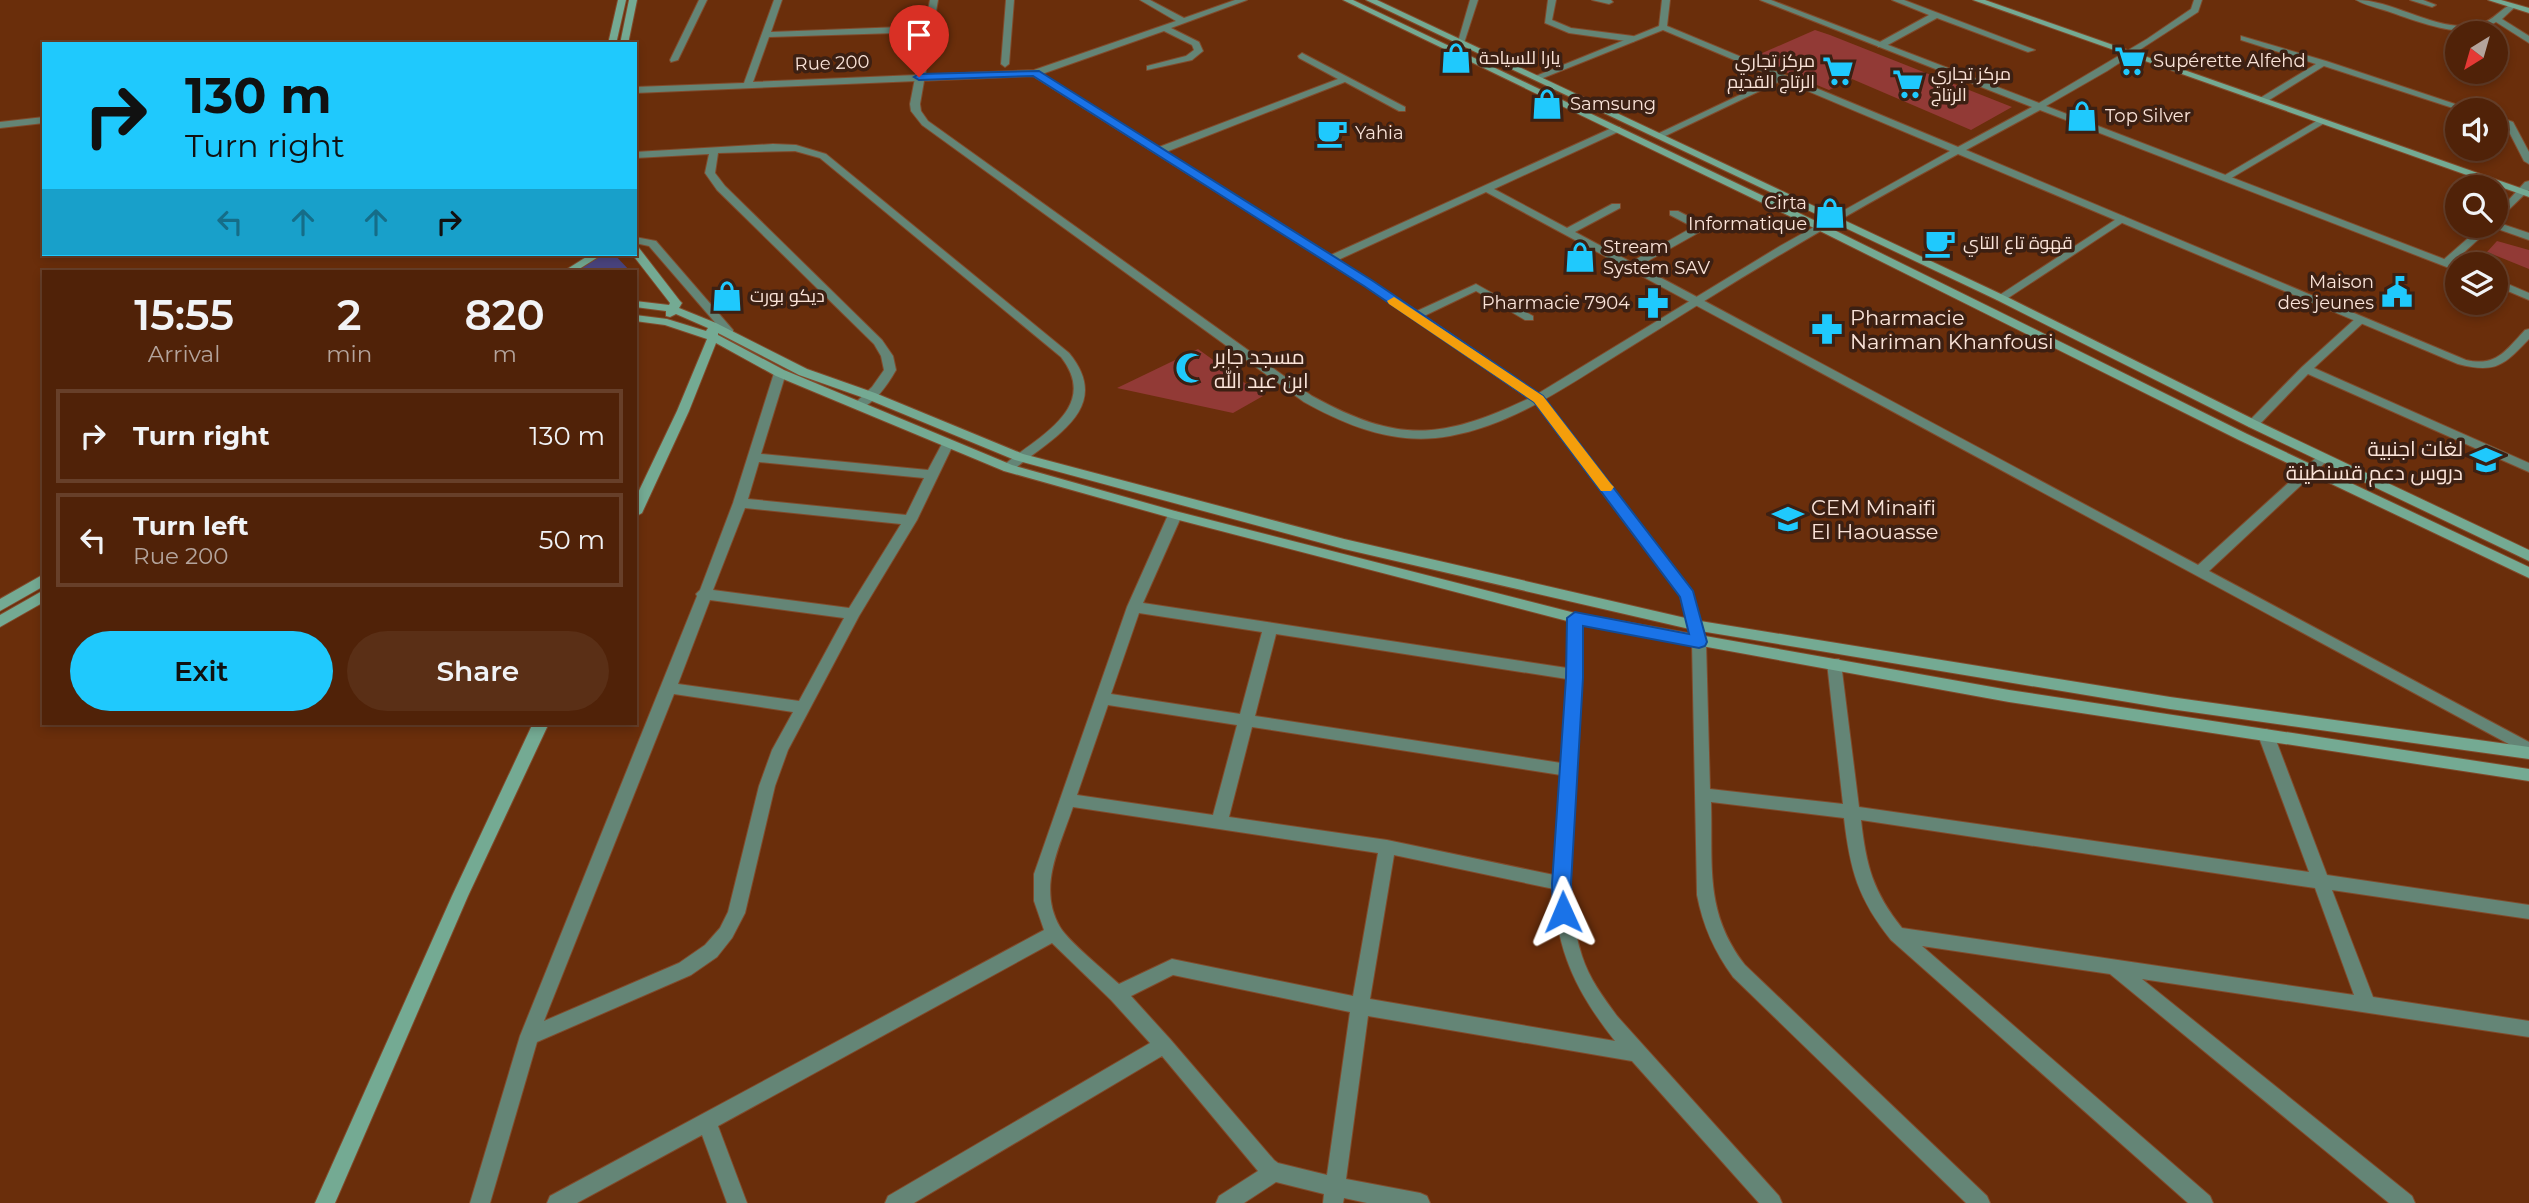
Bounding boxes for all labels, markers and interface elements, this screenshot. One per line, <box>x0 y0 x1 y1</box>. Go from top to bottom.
pin <box>889 5 949 77</box>
icon: arrive <box>900 16 938 54</box>
north arrow <box>2445 21 2508 84</box>
map controls <box>2445 21 2508 315</box>
shop icon: يارا للسياحة <box>1439 41 1473 75</box>
supermarket icon: Supérette Alfehd <box>2113 44 2147 78</box>
place label: يارا للسياحة <box>1479 47 1561 69</box>
place label: مركز تجاري الرتاج القديم <box>1727 50 1815 94</box>
place label: Supérette Alfehd <box>2153 50 2306 72</box>
street label: Rue 200 <box>794 51 870 75</box>
supermarket icon: مركز تجاري الرتاج القديم <box>1821 54 1855 88</box>
place label: مركز تجاري الرتاج <box>1931 63 2011 107</box>
text: 130 m <box>185 66 332 125</box>
supermarket icon: مركز تجاري الرتاج <box>1891 67 1925 101</box>
icon: right <box>70 70 161 161</box>
shop icon: Samsung <box>1530 87 1564 121</box>
place label: Samsung <box>1570 93 1656 115</box>
button: sound <box>2445 98 2508 161</box>
shop icon: Top Silver <box>2065 99 2099 133</box>
place label: Top Silver <box>2105 105 2191 127</box>
cafe icon: Yahia <box>1315 116 1349 150</box>
place label: Yahia <box>1355 122 1404 144</box>
text: Turn right <box>185 126 345 165</box>
button: search <box>2445 175 2508 238</box>
place label: Cirta Informatique <box>1688 192 1807 235</box>
shop icon: Cirta Informatique <box>1813 196 1847 230</box>
icon: left <box>211 203 249 241</box>
icon: ahead <box>284 203 322 241</box>
icon: ahead <box>357 203 395 241</box>
icon: right <box>430 203 468 241</box>
cafe icon: قهوة تاع التاي <box>1923 226 1957 260</box>
place label: قهوة تاع التاي <box>1963 232 2073 257</box>
place label: Stream System SAV <box>1603 236 1710 279</box>
shop icon: Stream System SAV <box>1563 240 1597 274</box>
button: layers <box>2445 252 2508 315</box>
place label: Maison des jeunes <box>2278 271 2374 314</box>
public building icon: Maison des jeunes <box>2380 275 2414 309</box>
shop icon: ديكو بورت <box>710 279 744 313</box>
place label: ديكو بورت <box>750 285 825 307</box>
pharmacy icon: Pharmacie 7904 <box>1636 286 1670 320</box>
text: 15:55 <box>134 289 234 341</box>
text: 2 <box>337 289 361 341</box>
text: 820 <box>465 289 545 341</box>
place label: Pharmacie 7904 <box>1482 292 1630 314</box>
place label: Pharmacie Nariman Khanfousi <box>1850 305 2054 354</box>
pharmacy icon: Pharmacie Nariman Khanfousi <box>1810 312 1844 346</box>
text: Arrival <box>148 340 220 368</box>
text: min <box>326 340 372 368</box>
text: m <box>492 340 517 368</box>
place label: مسجد جابر ابن عبد الله <box>1213 344 1309 394</box>
mosque icon: مسجد جابر ابن عبد الله <box>1174 351 1208 385</box>
icon: right <box>74 417 112 455</box>
text: Turn right <box>133 420 269 452</box>
text: 130 m <box>529 420 605 452</box>
place label: لغات اجنبية دروس دعم قسنطينة <box>2286 436 2463 487</box>
school or university icon: لغات اجنبية دروس دعم قسنطينة <box>2469 443 2503 477</box>
place label: CEM Minaifi El Haouasse <box>1811 495 1939 544</box>
school or university icon: CEM Minaifi El Haouasse <box>1771 502 1805 536</box>
text: Turn left <box>133 510 249 542</box>
icon: left <box>74 521 112 559</box>
text: 50 m <box>539 524 605 556</box>
text: Rue 200 <box>133 542 228 570</box>
button: Exit <box>70 631 333 711</box>
button: Share <box>347 631 609 711</box>
position arrow <box>1526 875 1600 949</box>

